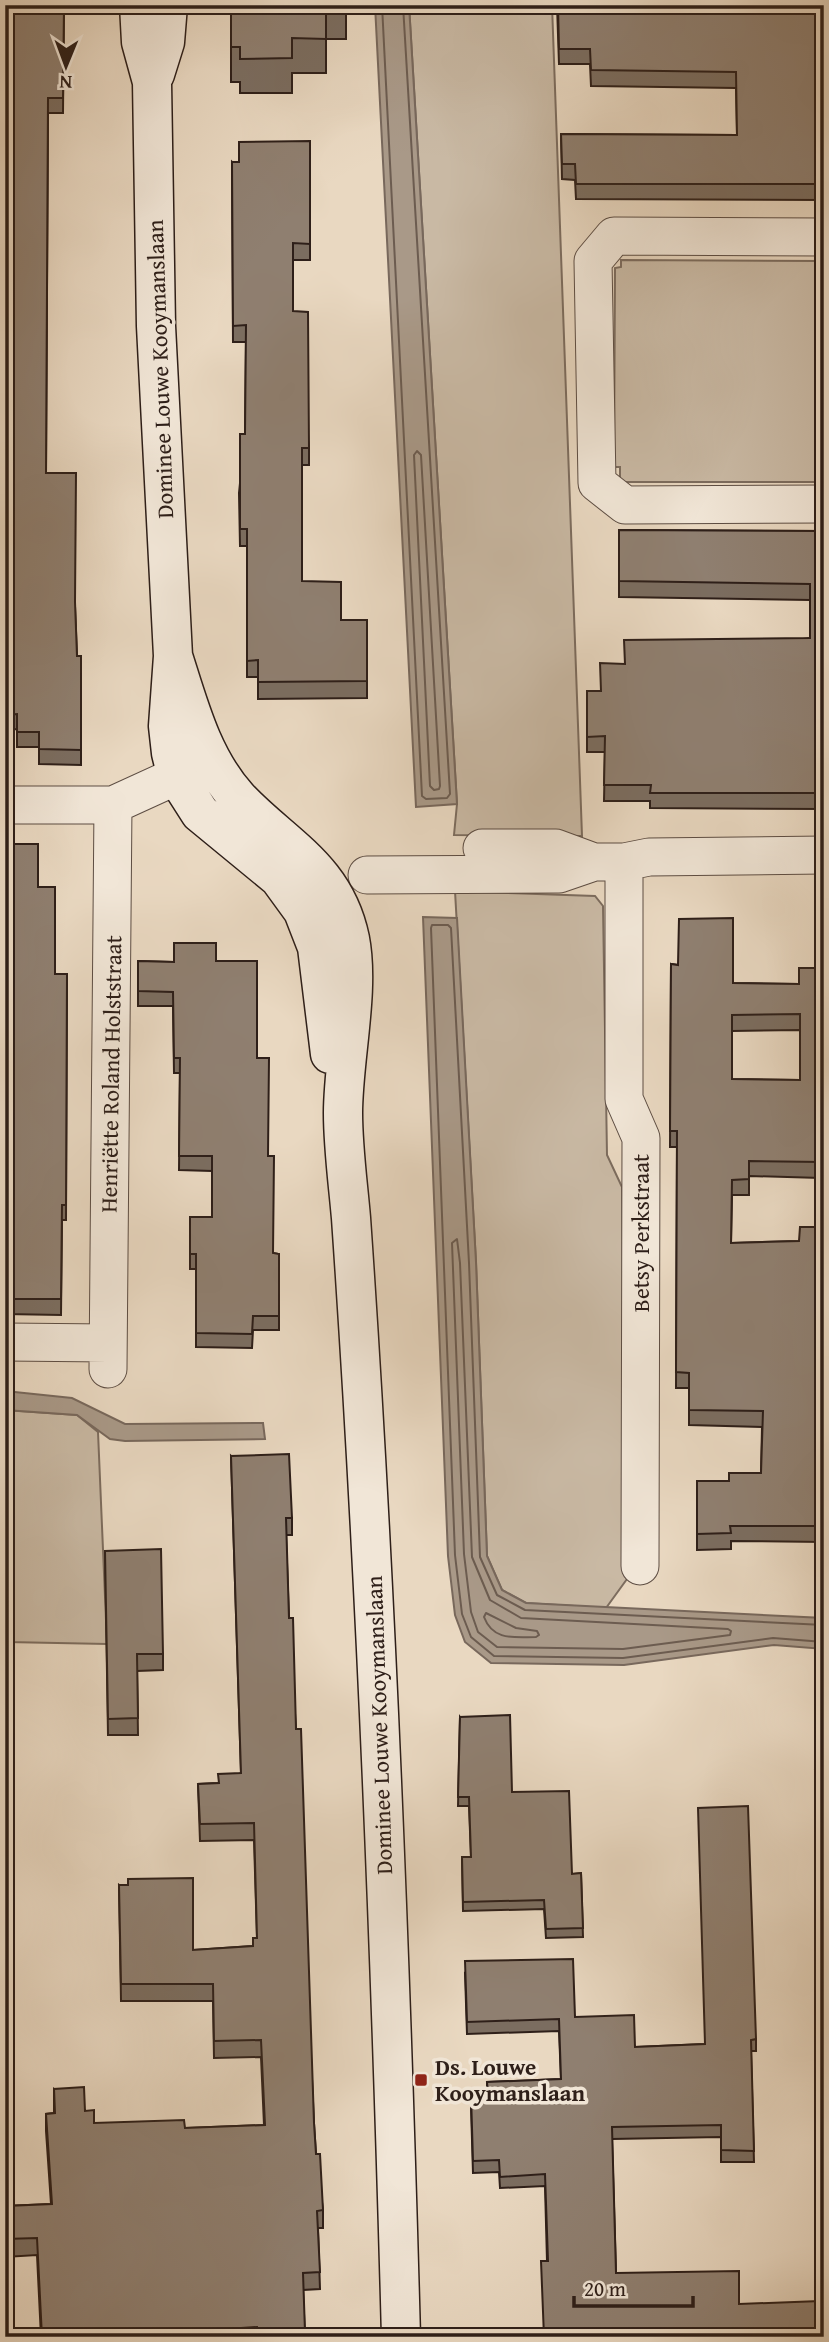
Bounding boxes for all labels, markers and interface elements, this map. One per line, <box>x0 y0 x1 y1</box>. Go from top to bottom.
north arrow <box>32 32 102 102</box>
text: N <box>59 69 72 97</box>
street label: Dominee Louwe Kooymanslaan <box>138 219 181 519</box>
street label: Henriëtte Roland Holststraat <box>92 935 129 1213</box>
street label: Betsy Perkstraat <box>624 1154 657 1312</box>
street label: Dominee Louwe Kooymanslaan <box>357 1575 400 1875</box>
place label: Ds. Louwe Kooymanslaan <box>435 2050 585 2109</box>
marker: Ds. Louwe Kooymanslaan <box>413 2072 429 2088</box>
scale bar <box>574 2265 692 2309</box>
text: 20 m <box>584 2273 626 2304</box>

